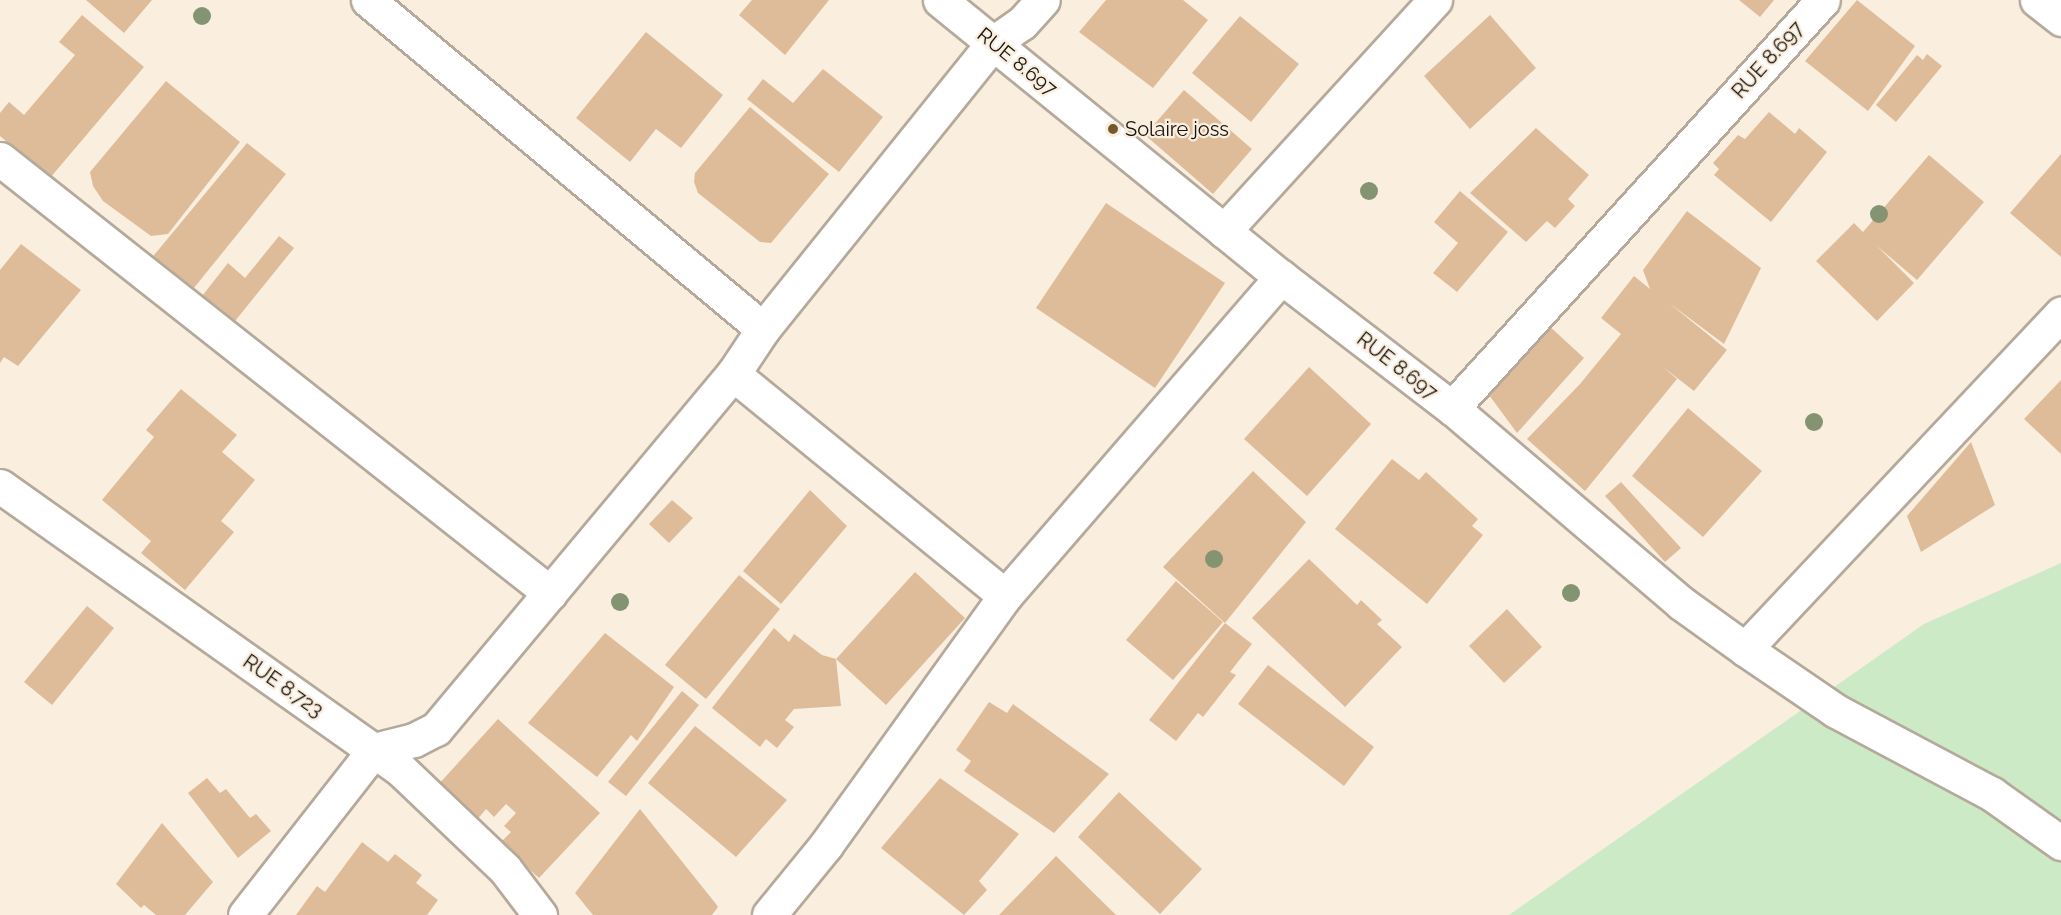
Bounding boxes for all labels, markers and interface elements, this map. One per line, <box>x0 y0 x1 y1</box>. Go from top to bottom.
street label: RUE 8.697 <box>1727 17 1809 103</box>
street label: RUE 8.697 <box>972 23 1062 101</box>
place label: Solaire joss <box>1125 117 1229 141</box>
marker: Solaire joss <box>1106 122 1120 136</box>
street label: RUE 8.697 <box>1352 327 1442 405</box>
street label: RUE 8.723 <box>238 650 328 722</box>

